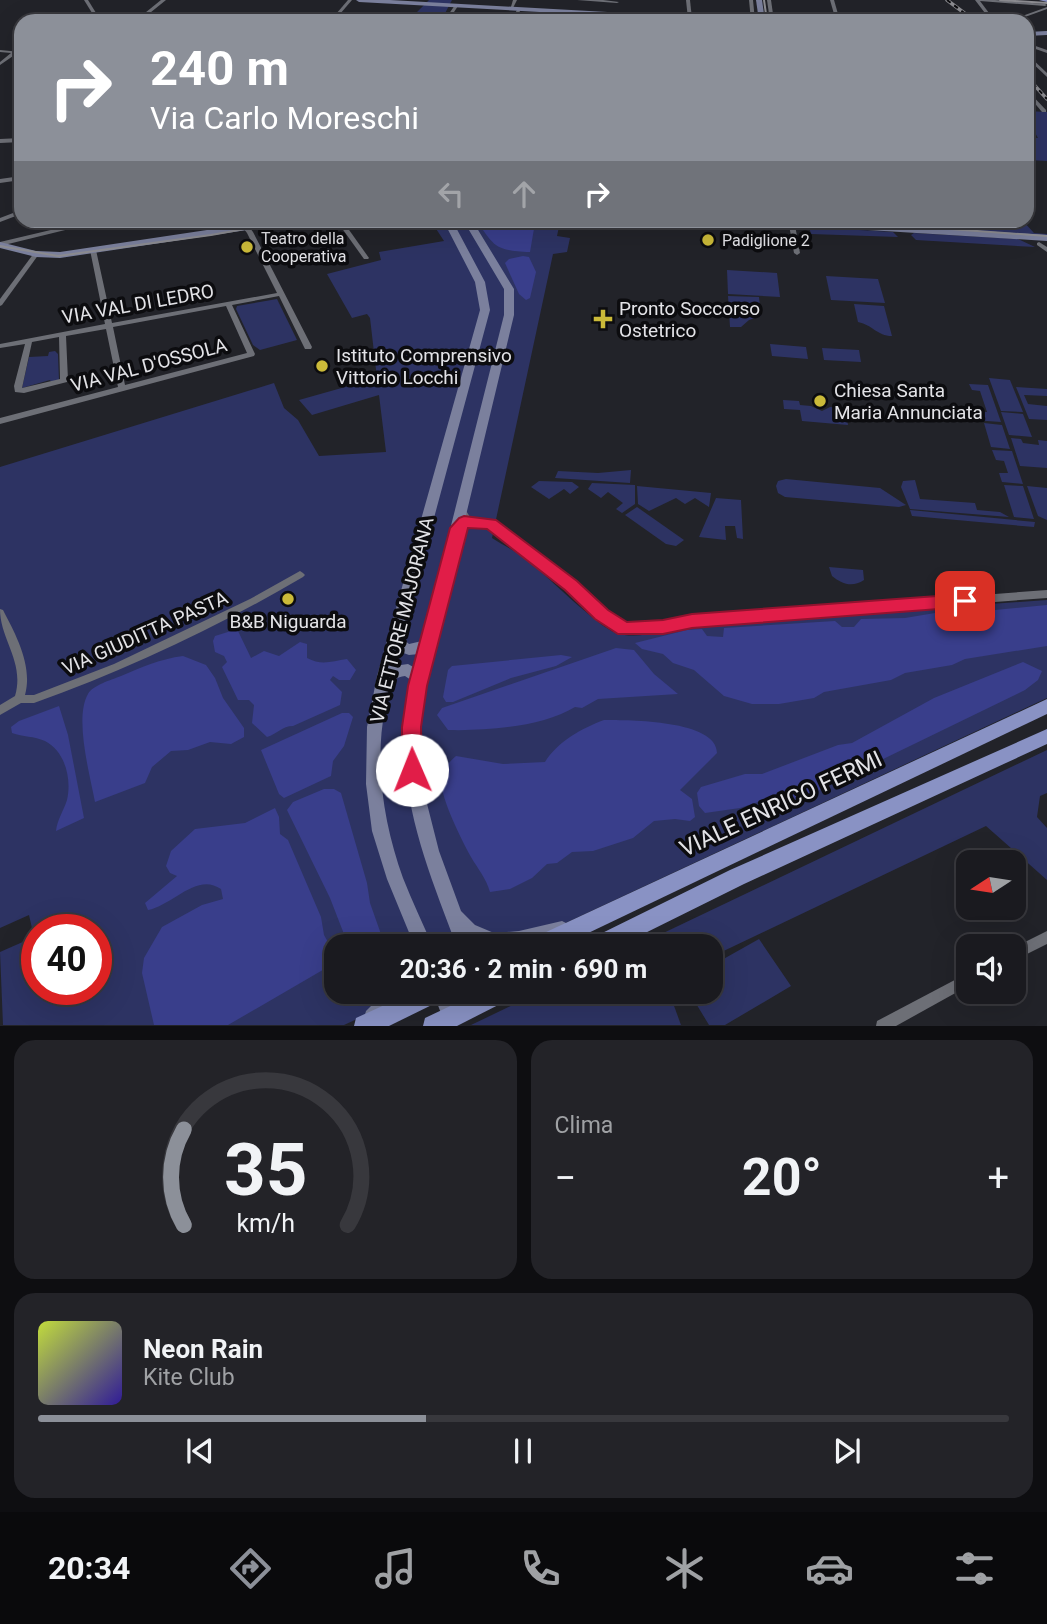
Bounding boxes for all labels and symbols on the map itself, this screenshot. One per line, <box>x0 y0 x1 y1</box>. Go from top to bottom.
place label: Teatro della Cooperativa <box>261 229 346 266</box>
place label: Padiglione 2 <box>722 231 810 250</box>
marker: Padiglione 2 <box>700 232 716 248</box>
marker: Teatro della Cooperativa <box>239 239 255 255</box>
street label: VIA VAL DI LEDRO <box>60 279 216 329</box>
place label: Pronto Soccorso Ostetrico <box>619 297 760 342</box>
marker: Pronto Soccorso Ostetrico <box>593 309 613 329</box>
street label: VIA VAL D'OSSOLA <box>68 333 230 397</box>
place label: Istituto Comprensivo Vittorio Locchi <box>336 344 512 389</box>
marker: Istituto Comprensivo Vittorio Locchi <box>314 358 330 374</box>
place label: Chiesa Santa Maria Annunciata <box>834 379 983 424</box>
marker: Chiesa Santa Maria Annunciata <box>812 393 828 409</box>
street label: VIA ETTORE MAJORANA <box>365 514 439 725</box>
pin <box>935 571 995 631</box>
street label: VIA GIUDITTA PASTA <box>59 586 232 680</box>
marker: B&B Niguarda <box>280 591 296 607</box>
place label: B&B Niguarda <box>229 610 347 633</box>
position arrow <box>375 733 449 807</box>
street label: VIALE ENRICO FERMI <box>676 745 886 863</box>
north arrow <box>956 850 1026 920</box>
speed limit sign: 40 <box>21 914 112 1005</box>

